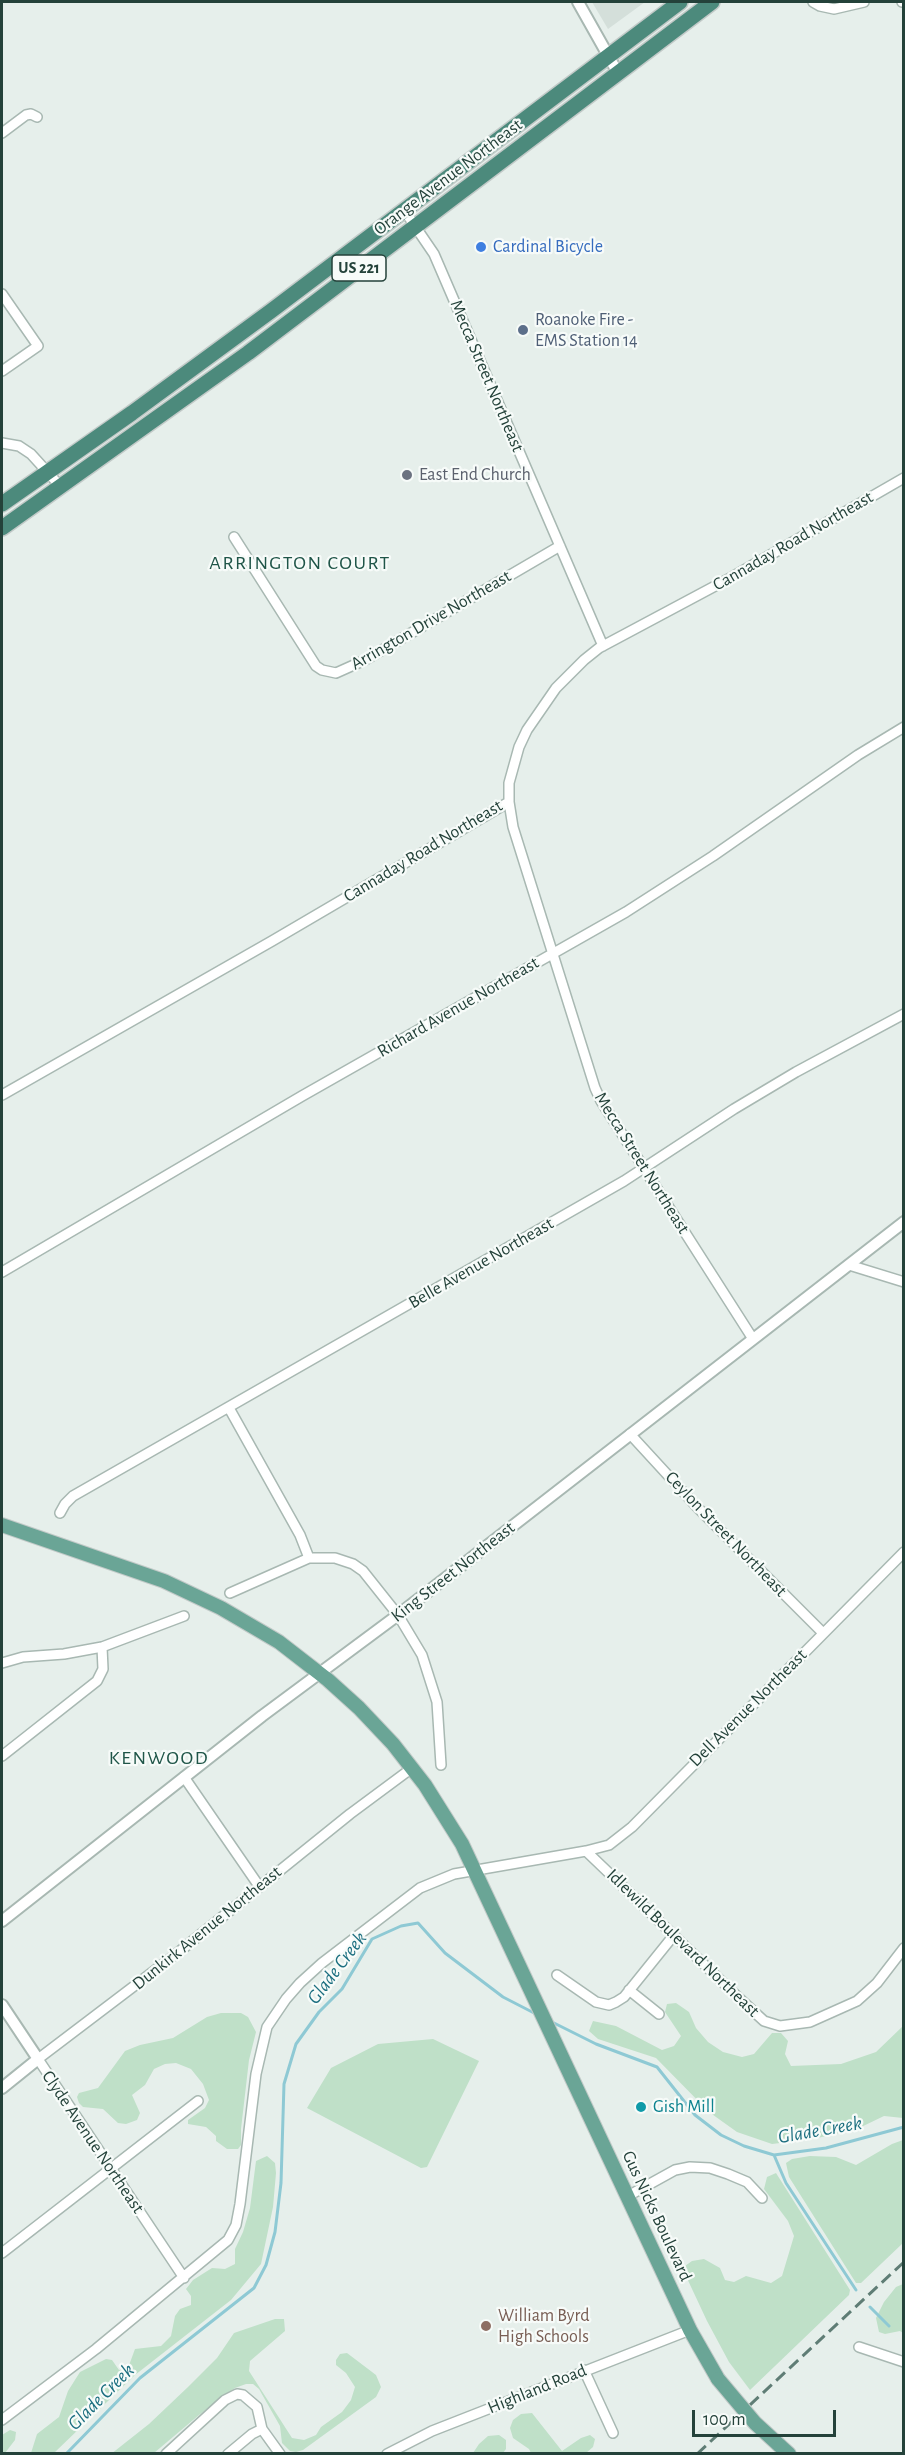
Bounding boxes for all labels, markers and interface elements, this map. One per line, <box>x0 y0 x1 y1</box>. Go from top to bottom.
street label: Orange Avenue Northeast <box>369 114 527 240</box>
place label: Cardinal Bicycle <box>493 236 603 258</box>
marker: Cardinal Bicycle <box>474 240 488 254</box>
road number: US 221 <box>332 255 386 281</box>
street label: Mecca Street Northeast <box>445 297 529 455</box>
place label: Roanoke Fire - EMS Station 14 <box>535 309 638 352</box>
marker: Roanoke Fire - EMS Station 14 <box>516 323 530 337</box>
place label: East End Church <box>419 464 531 486</box>
marker: East End Church <box>400 468 414 482</box>
street label: Cannaday Road Northeast <box>709 486 877 596</box>
district label: ARRINGTON COURT <box>209 551 391 575</box>
street label: Arrington Drive Northeast <box>347 565 515 675</box>
street label: Cannaday Road Northeast <box>340 795 506 907</box>
street label: Richard Avenue Northeast <box>373 952 543 1062</box>
street label: Mecca Street Northeast <box>590 1088 694 1238</box>
street label: Belle Avenue Northeast <box>405 1213 557 1313</box>
street label: Ceylon Street Northeast <box>661 1467 791 1601</box>
street label: King Street Northeast <box>387 1517 519 1627</box>
street label: Dell Avenue Northeast <box>685 1645 811 1771</box>
district label: KENWOOD <box>109 1746 209 1770</box>
street label: Dunkirk Avenue Northeast <box>128 1861 286 1995</box>
street label: Idlewild Boulevard Northeast <box>602 1864 764 2022</box>
water label: Glade Creek <box>302 1927 372 2009</box>
street label: Clyde Avenue Northeast <box>37 2066 149 2218</box>
place label: Gish Mill <box>653 2096 715 2118</box>
marker: Gish Mill <box>634 2100 648 2114</box>
water label: Glade Creek <box>776 2111 864 2149</box>
street label: Gus Nicks Boulevard <box>617 2147 697 2285</box>
place label: William Byrd High Schools <box>498 2305 590 2348</box>
marker: William Byrd High Schools <box>479 2319 493 2333</box>
water label: Glade Creek <box>63 2359 139 2435</box>
street label: Highland Road <box>484 2359 590 2419</box>
scale bar <box>695 2398 839 2436</box>
text: 100 m <box>703 2411 746 2429</box>

